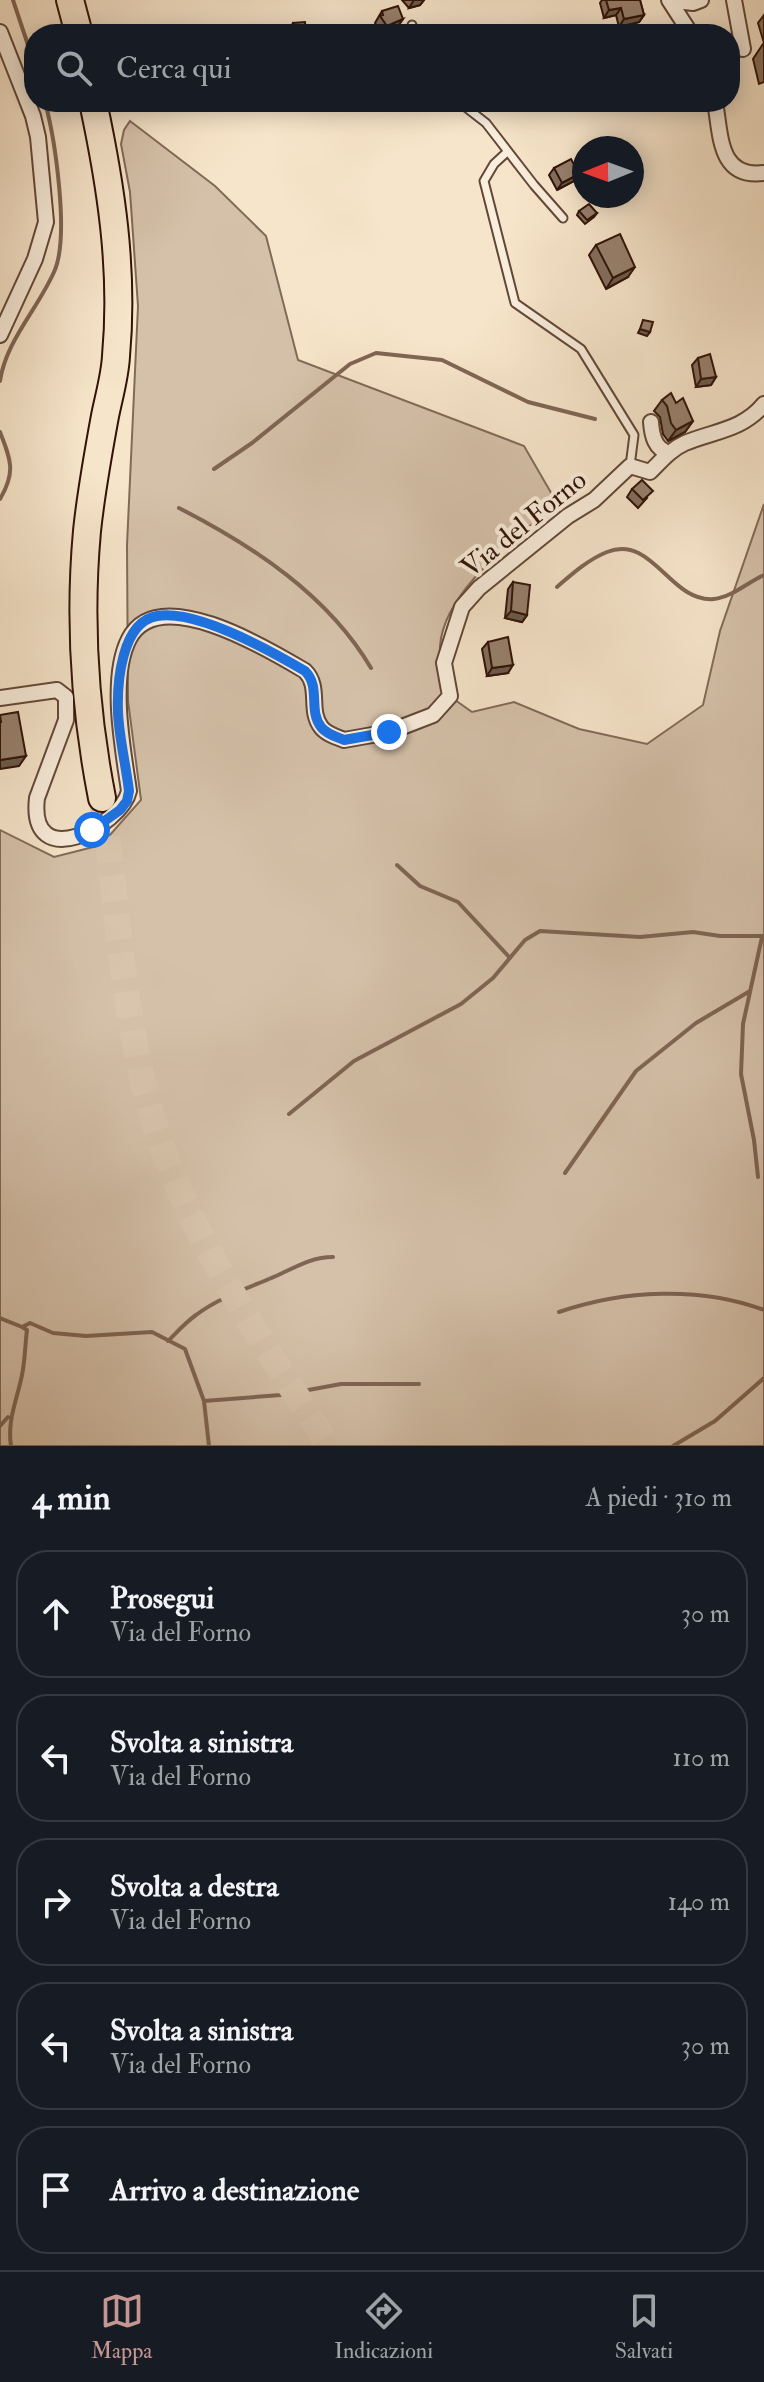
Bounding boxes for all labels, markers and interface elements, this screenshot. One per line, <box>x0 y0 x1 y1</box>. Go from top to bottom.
search box <box>24 24 740 112</box>
icon: search <box>52 46 96 90</box>
text: Cerca qui <box>116 50 232 87</box>
north arrow <box>572 136 644 208</box>
street label: Via del Forno <box>454 463 594 586</box>
route end <box>371 714 407 750</box>
route start <box>74 812 110 848</box>
text: 4 min <box>32 1477 110 1520</box>
text: A piedi · 310 m <box>585 1482 732 1514</box>
text: Prosegui <box>110 1580 214 1617</box>
icon: ahead <box>34 1592 78 1636</box>
text: 30 m <box>681 1598 730 1630</box>
text: Via del Forno <box>110 1617 251 1649</box>
text: Svolta a sinistra <box>110 1724 293 1761</box>
icon: left <box>34 1736 78 1780</box>
text: 110 m <box>673 1742 730 1774</box>
text: Via del Forno <box>110 1761 251 1793</box>
text: Svolta a destra <box>110 1868 279 1905</box>
icon: right <box>34 1880 78 1924</box>
text: 140 m <box>668 1886 730 1918</box>
text: Via del Forno <box>110 1905 251 1937</box>
text: Svolta a sinistra <box>110 2012 293 2049</box>
icon: left <box>34 2024 78 2068</box>
text: 30 m <box>681 2030 730 2062</box>
text: Via del Forno <box>110 2049 251 2081</box>
icon: arrive <box>34 2168 78 2212</box>
text: Arrivo a destinazione <box>110 2172 359 2209</box>
tab: Mappa <box>91 2289 152 2365</box>
tab: Indicazioni <box>334 2289 433 2365</box>
tab: Salvati <box>615 2289 673 2365</box>

